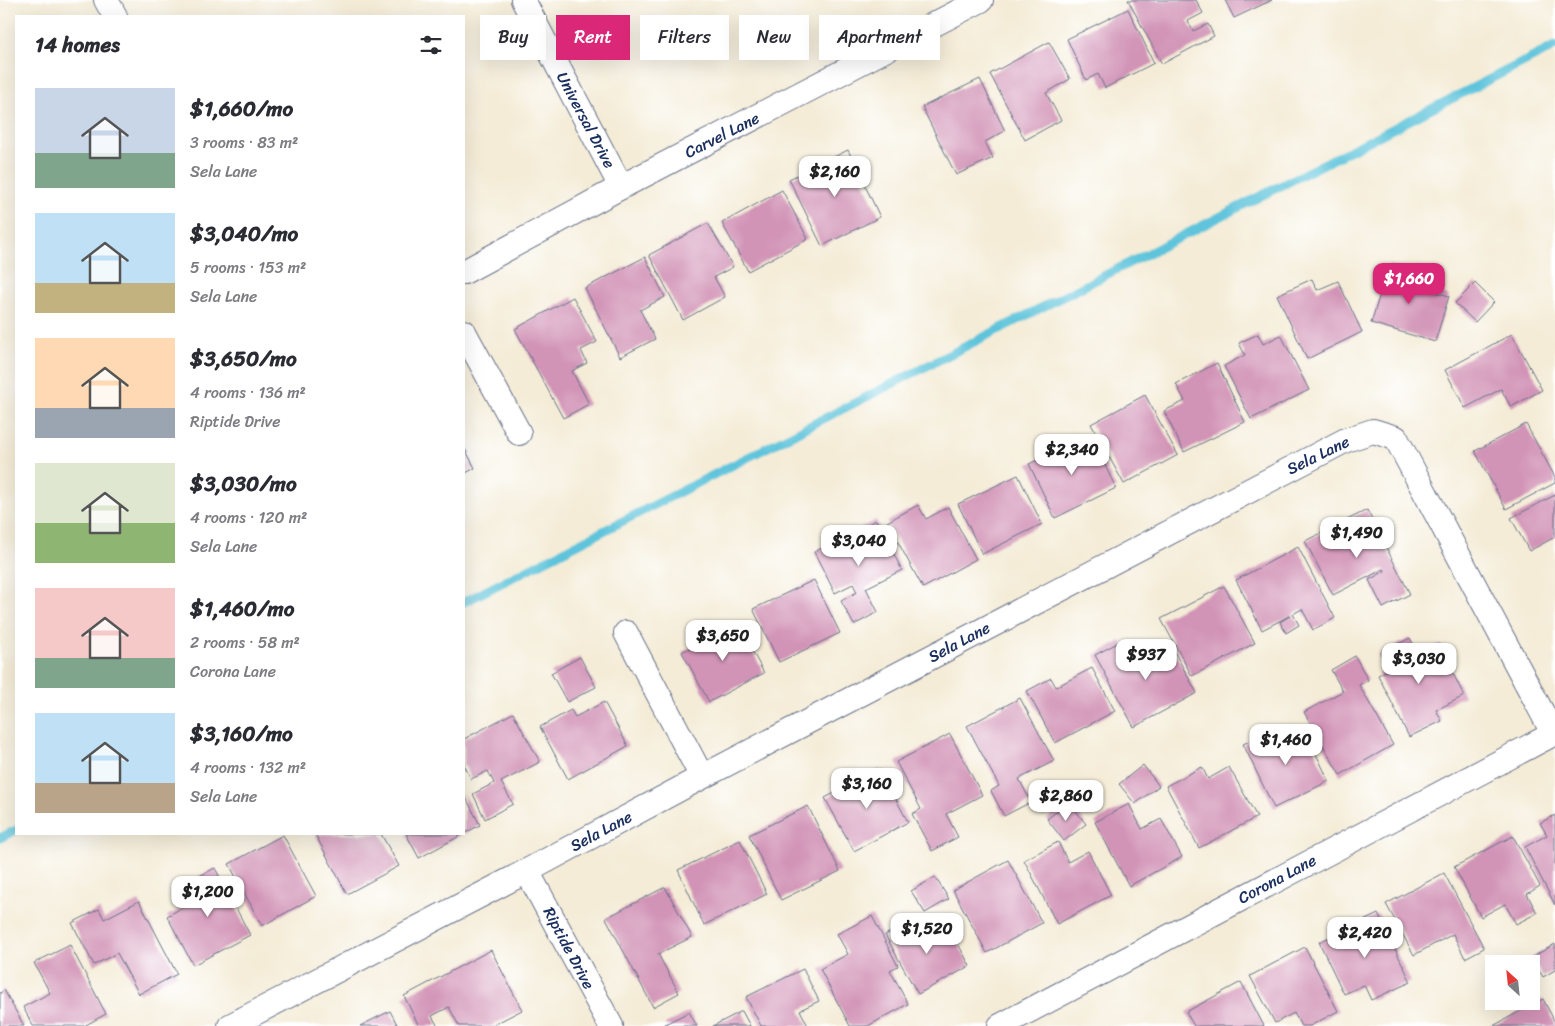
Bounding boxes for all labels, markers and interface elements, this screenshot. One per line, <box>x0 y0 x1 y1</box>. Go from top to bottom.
chip: Buy <box>480 15 546 60</box>
chip: Rent <box>556 15 630 60</box>
chip: Filters <box>640 15 729 60</box>
chip: New <box>739 15 809 60</box>
chip: Apartment <box>819 15 940 60</box>
text: 14 homes <box>35 26 120 64</box>
icon: filters <box>417 31 445 59</box>
street label: Universal Drive <box>548 66 624 174</box>
text: $1,660/mo <box>190 90 293 128</box>
street label: Carvel Lane <box>679 104 765 166</box>
icon: home <box>75 108 135 168</box>
text: 3 rooms · 83 m² <box>190 128 298 157</box>
pin: $2,160 <box>794 156 876 198</box>
text: Sela Lane <box>190 157 257 186</box>
text: $2,160 <box>810 157 860 186</box>
text: $3,040/mo <box>190 215 298 253</box>
icon: home <box>75 233 135 293</box>
text: 5 rooms · 153 m² <box>190 253 306 282</box>
pin: $1,660 <box>1368 262 1450 305</box>
text: $1,660 <box>1384 264 1434 293</box>
text: Sela Lane <box>190 282 257 311</box>
text: $3,650/mo <box>190 340 297 378</box>
icon: home <box>75 358 135 418</box>
text: 4 rooms · 136 m² <box>190 378 306 407</box>
text: Riptide Drive <box>190 407 281 436</box>
street label: Sela Lane <box>1281 427 1355 483</box>
pin: $2,340 <box>1031 434 1113 476</box>
text: $2,340 <box>1045 435 1099 464</box>
text: $3,030/mo <box>190 465 297 503</box>
icon: home <box>75 483 135 543</box>
text: 4 rooms · 120 m² <box>190 503 307 532</box>
pin: $1,490 <box>1316 516 1398 559</box>
text: $1,490 <box>1331 518 1383 547</box>
pin: $3,040 <box>818 524 900 567</box>
text: $3,040 <box>832 526 886 555</box>
text: Sela Lane <box>190 532 257 561</box>
text: $1,460/mo <box>190 590 294 628</box>
icon: home <box>75 608 135 668</box>
street label: Sela Lane <box>922 613 996 671</box>
pin: $3,650 <box>682 620 764 662</box>
text: $3,650 <box>697 621 749 650</box>
text: 2 rooms · 58 m² <box>190 628 300 657</box>
pin: $937 <box>1116 638 1176 681</box>
text: $937 <box>1127 640 1165 669</box>
pin: $3,030 <box>1378 642 1460 685</box>
text: $3,030 <box>1393 644 1445 673</box>
text: Corona Lane <box>190 657 276 686</box>
text: $3,160/mo <box>190 715 293 753</box>
pin: $1,460 <box>1245 724 1327 766</box>
text: $1,460 <box>1260 725 1312 754</box>
icon: home <box>75 733 135 793</box>
text: 4 rooms · 132 m² <box>190 753 306 782</box>
pin: $3,160 <box>826 768 908 810</box>
text: $3,160 <box>842 769 892 798</box>
pin: $2,860 <box>1025 780 1107 822</box>
text: $2,860 <box>1039 781 1093 810</box>
text: Sela Lane <box>190 782 257 811</box>
street label: Sela Lane <box>564 802 638 860</box>
street label: Corona Lane <box>1232 846 1322 912</box>
pin: $1,200 <box>167 876 249 918</box>
text: $1,200 <box>182 877 234 906</box>
street label: Riptide Drive <box>535 901 603 995</box>
pin: $1,520 <box>886 912 968 955</box>
text: $1,520 <box>901 914 953 943</box>
pin: $2,420 <box>1324 916 1406 959</box>
text: $2,420 <box>1338 918 1392 947</box>
north arrow <box>1485 955 1540 1010</box>
map controls <box>1485 955 1540 1010</box>

